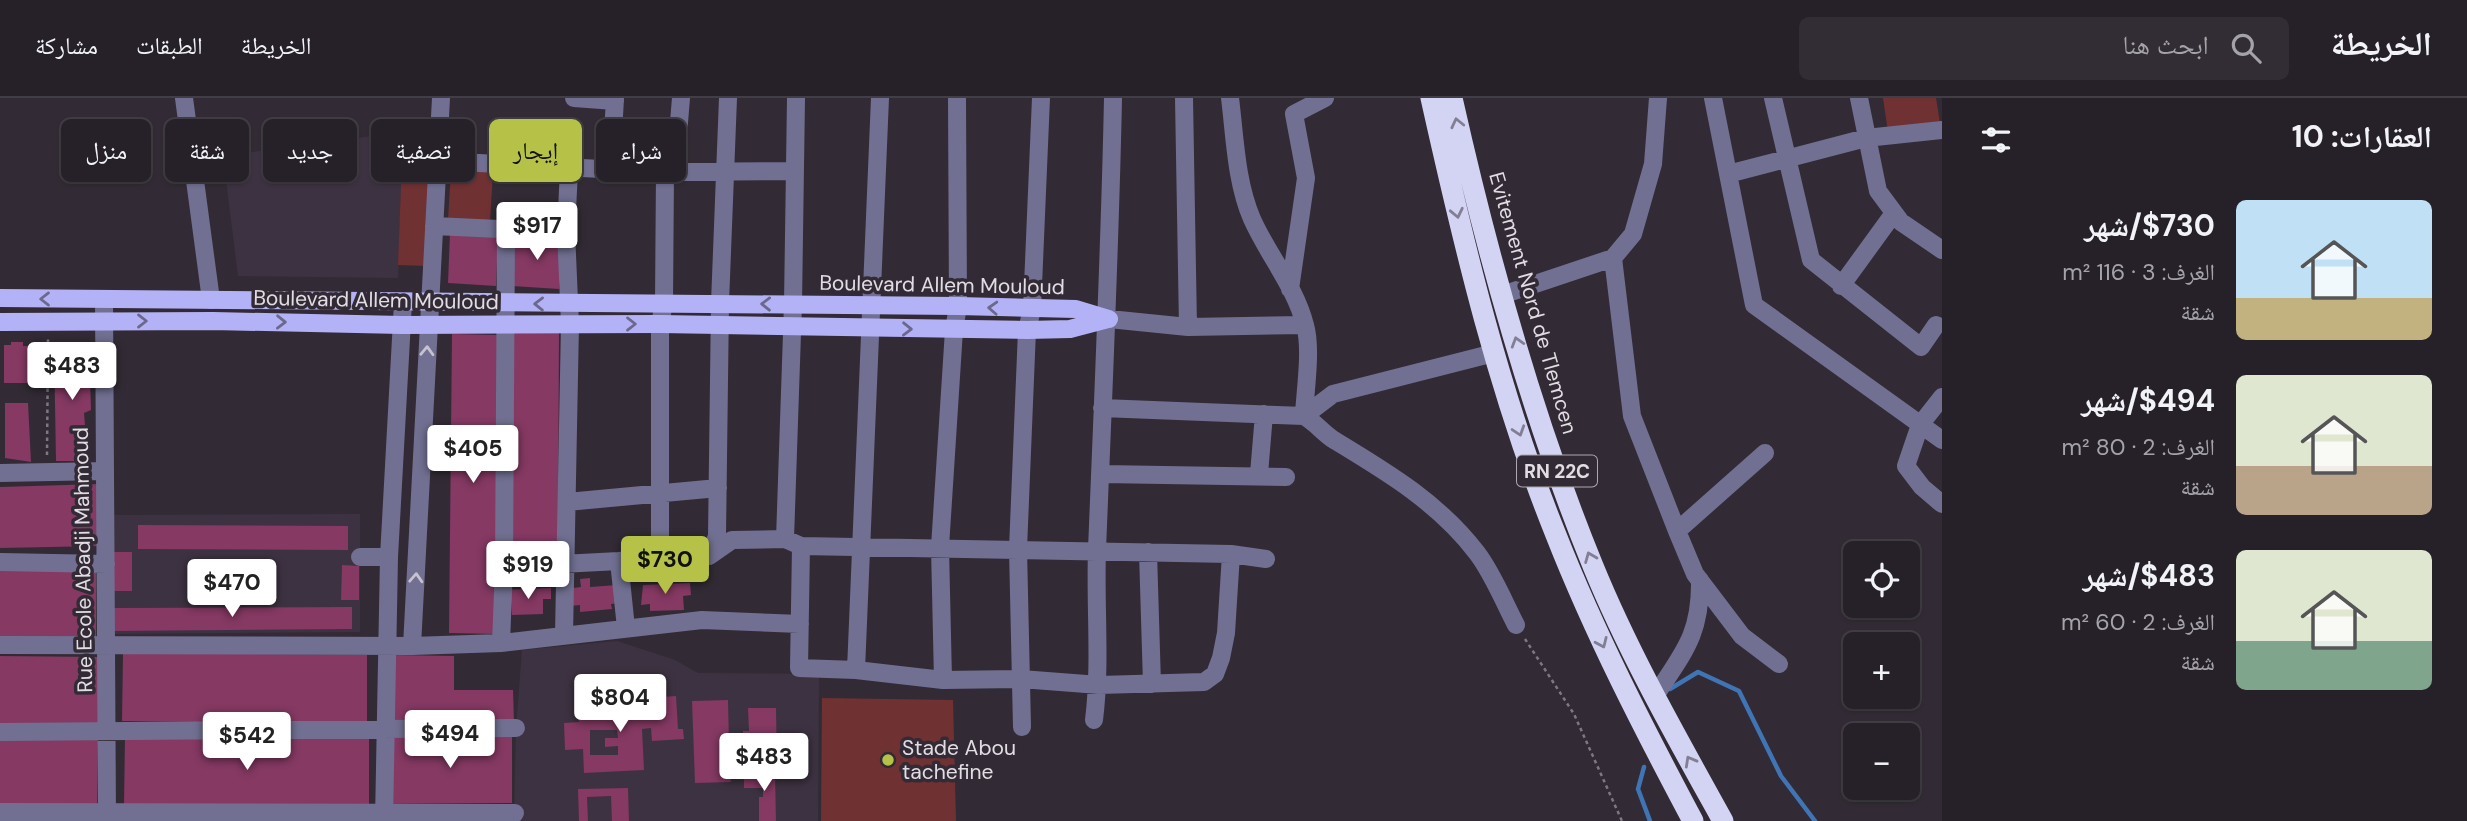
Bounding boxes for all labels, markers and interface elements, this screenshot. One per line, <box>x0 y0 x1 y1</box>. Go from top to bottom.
search box <box>1799 17 2289 80</box>
text: الخريطة <box>2331 22 2432 65</box>
text: ابحث هنا <box>2123 28 2209 62</box>
icon: search <box>2227 29 2265 67</box>
text: مشاركة <box>35 30 98 61</box>
text: الطبقات <box>136 30 203 61</box>
text: الخريطة <box>241 30 311 61</box>
one-way arrow <box>1451 117 1465 129</box>
text: العقارات: 10 <box>2292 117 2432 156</box>
chip: منزل <box>61 119 151 182</box>
chip: شقة <box>165 119 249 182</box>
chip: جديد <box>263 119 357 182</box>
chip: تصفية <box>371 119 475 182</box>
chip: إيجار <box>489 119 582 182</box>
chip: شراء <box>596 119 686 182</box>
icon: filters <box>1977 121 2015 159</box>
street label: Evitement Nord de Tlemcen <box>1482 169 1584 437</box>
pin: $917 <box>496 202 578 262</box>
one-way arrow <box>1448 206 1463 218</box>
text: $730/شهر <box>2084 206 2215 245</box>
text: $917 <box>512 210 562 240</box>
icon: home <box>2292 228 2376 312</box>
text: الغرف: 3 · 116 m² <box>2062 257 2215 287</box>
street label: Boulevard Allem Mouloud <box>819 269 1065 301</box>
street label: Boulevard Allem Mouloud <box>253 284 499 316</box>
one-way arrow <box>39 291 50 307</box>
one-way arrow <box>533 296 544 311</box>
one-way arrow <box>761 296 771 312</box>
text: شقة <box>2181 297 2215 327</box>
one-way arrow <box>987 300 998 315</box>
one-way arrow <box>137 313 147 329</box>
one-way arrow <box>276 315 287 330</box>
one-way arrow <box>626 316 637 332</box>
one-way arrow <box>902 321 913 336</box>
one-way arrow <box>1511 336 1525 349</box>
pin: $483 <box>31 342 113 402</box>
one-way arrow <box>419 345 434 356</box>
text: $483 <box>43 350 101 380</box>
text: $494/شهر <box>2081 381 2215 420</box>
icon: home <box>2292 403 2376 487</box>
one-way arrow <box>1511 425 1526 437</box>
pin: $405 <box>432 426 514 485</box>
street label: Rue Ecole Abadji Mahmoud <box>67 427 99 693</box>
text: الغرف: 2 · 80 m² <box>2062 432 2215 462</box>
text: $405 <box>443 433 503 463</box>
road number: RN 22C <box>1517 456 1597 486</box>
text: شقة <box>2181 472 2215 502</box>
pin: $730 <box>624 536 706 596</box>
map controls <box>1843 541 1920 800</box>
button: locate <box>1843 541 1920 618</box>
pin: $919 <box>487 542 569 601</box>
text: $730 <box>637 544 693 574</box>
text: $919 <box>502 549 554 579</box>
one-way arrow <box>1584 552 1598 564</box>
text: $483/شهر <box>2083 556 2215 595</box>
pin: $470 <box>191 560 273 619</box>
text: $470 <box>203 567 261 597</box>
one-way arrow <box>409 572 424 583</box>
icon: home <box>2292 578 2376 662</box>
text: الغرف: 2 · 60 m² <box>2061 607 2215 637</box>
button: + <box>1843 632 1920 709</box>
one-way arrow <box>1594 636 1608 648</box>
text: شقة <box>2181 647 2215 677</box>
pin: $804 <box>579 674 661 734</box>
text: $804 <box>590 682 650 712</box>
pin: $494 <box>409 710 491 770</box>
pin: $542 <box>206 712 288 772</box>
text: $494 <box>421 718 479 748</box>
text: $542 <box>219 720 275 750</box>
button: − <box>1843 723 1920 800</box>
pin: $483 <box>723 734 805 793</box>
place label: Stade Abou tachefine <box>902 734 1016 786</box>
text: $483 <box>735 741 793 771</box>
marker: Stade Abou tachefine <box>880 752 896 768</box>
one-way arrow <box>1685 756 1699 769</box>

